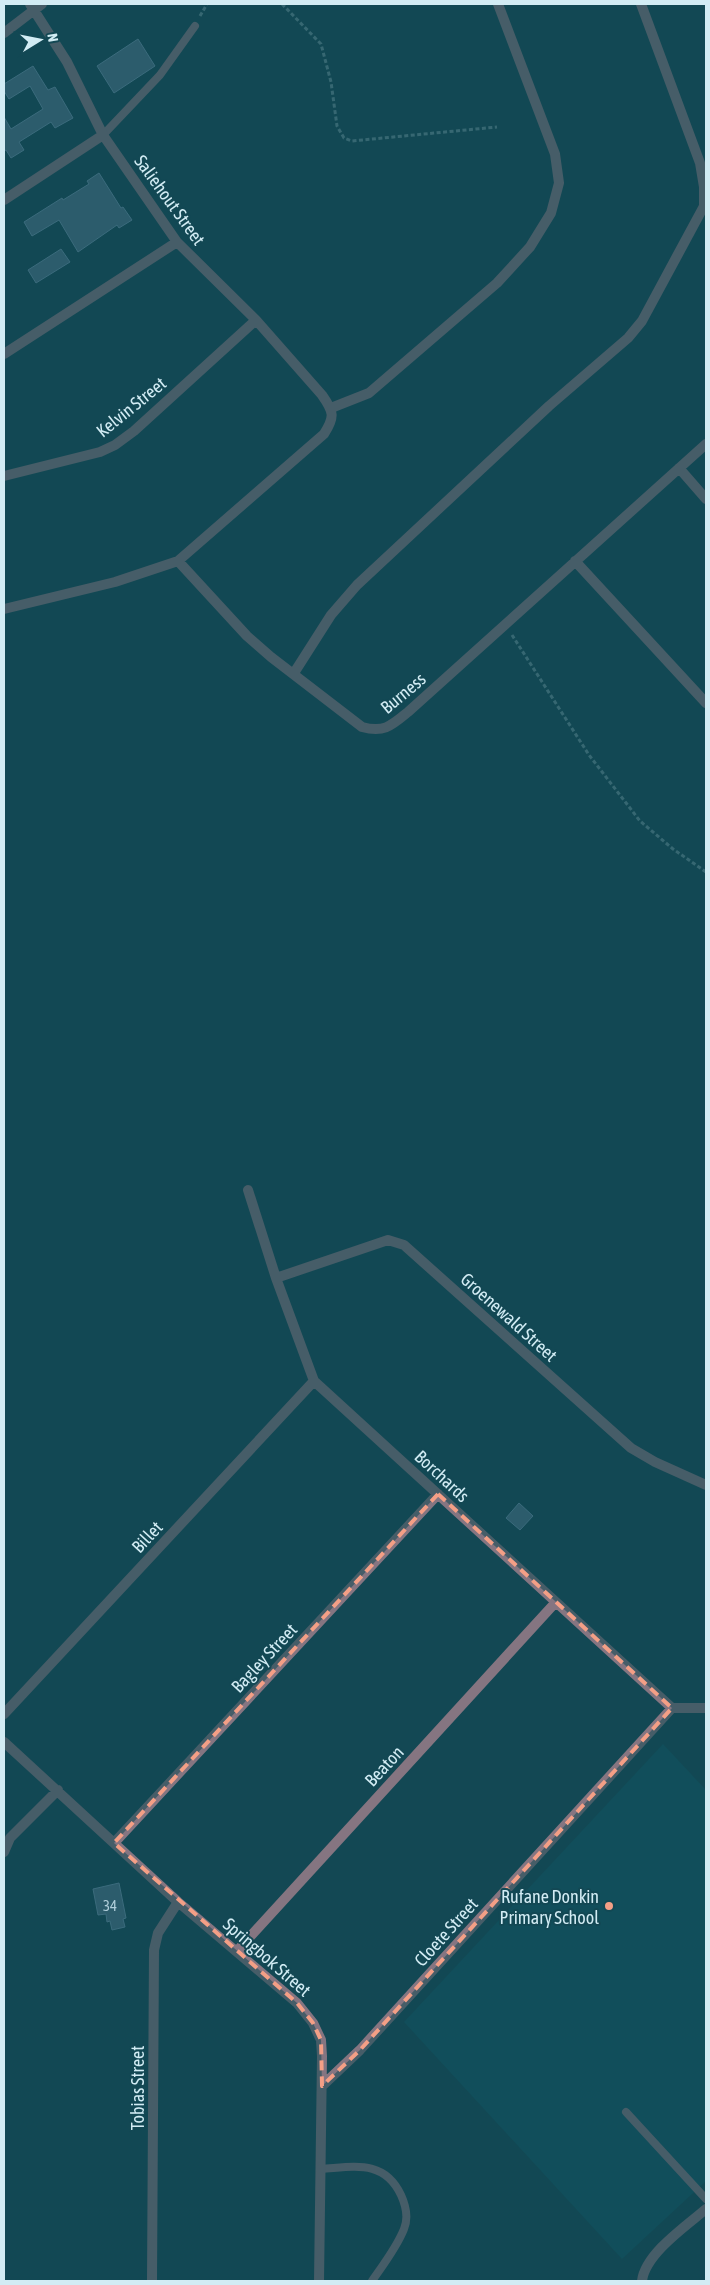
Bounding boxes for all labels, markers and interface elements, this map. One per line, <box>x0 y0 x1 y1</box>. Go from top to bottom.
north arrow <box>15 15 65 65</box>
text: N <box>44 32 61 43</box>
street label: Saliehout Street <box>130 151 210 249</box>
street label: Kelvin Street <box>92 373 170 441</box>
street label: Burness <box>376 668 430 718</box>
street label: Groenewald Street <box>457 1268 561 1366</box>
street label: Borchards <box>411 1446 473 1506</box>
street label: Billet <box>127 1517 167 1557</box>
street label: Bagley Street <box>227 1619 301 1697</box>
street label: Beaton <box>360 1742 408 1790</box>
place label: Rufane Donkin Primary School <box>500 1886 599 1928</box>
street label: Cloete Street <box>410 1894 482 1970</box>
house number: 34 <box>103 1897 117 1914</box>
marker: Rufane Donkin Primary School <box>603 1900 615 1912</box>
street label: Springbok Street <box>219 1913 315 2001</box>
street label: Tobias Street <box>127 2046 148 2130</box>

